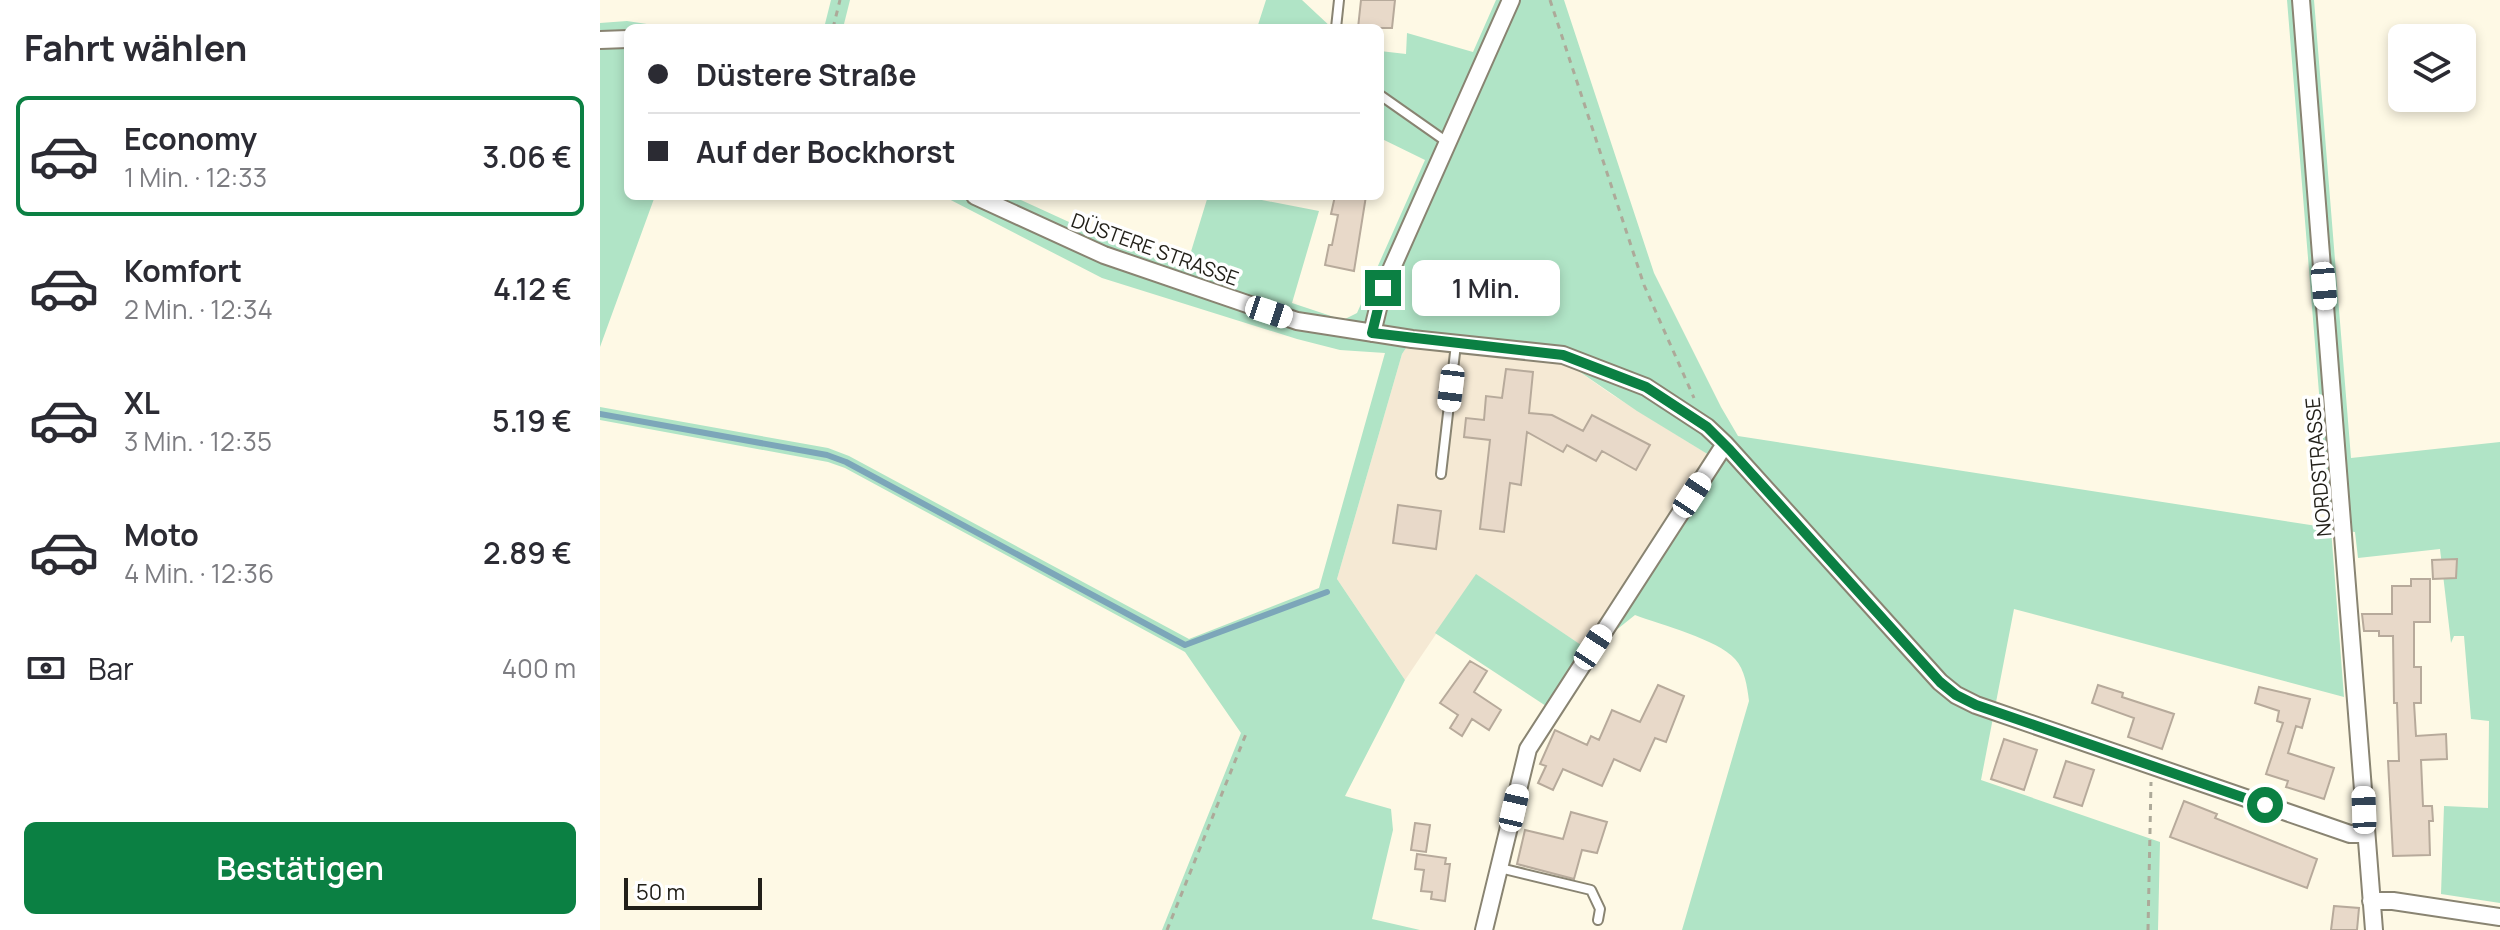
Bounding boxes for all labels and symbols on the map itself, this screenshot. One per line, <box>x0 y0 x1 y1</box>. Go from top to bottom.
street label: DÜSTERE STRASSE <box>1068 206 1242 292</box>
callout: 1 Min. <box>1411 260 1559 316</box>
car <box>2310 261 2338 311</box>
route end <box>1365 270 1401 306</box>
car <box>1242 293 1296 331</box>
car <box>1436 363 1466 413</box>
street label: NORDSTRASSE <box>2298 396 2338 538</box>
car <box>1669 468 1715 522</box>
car <box>1570 620 1616 674</box>
car <box>1497 782 1531 834</box>
car <box>2351 786 2377 834</box>
route start <box>2247 787 2283 823</box>
scale bar <box>624 874 762 910</box>

